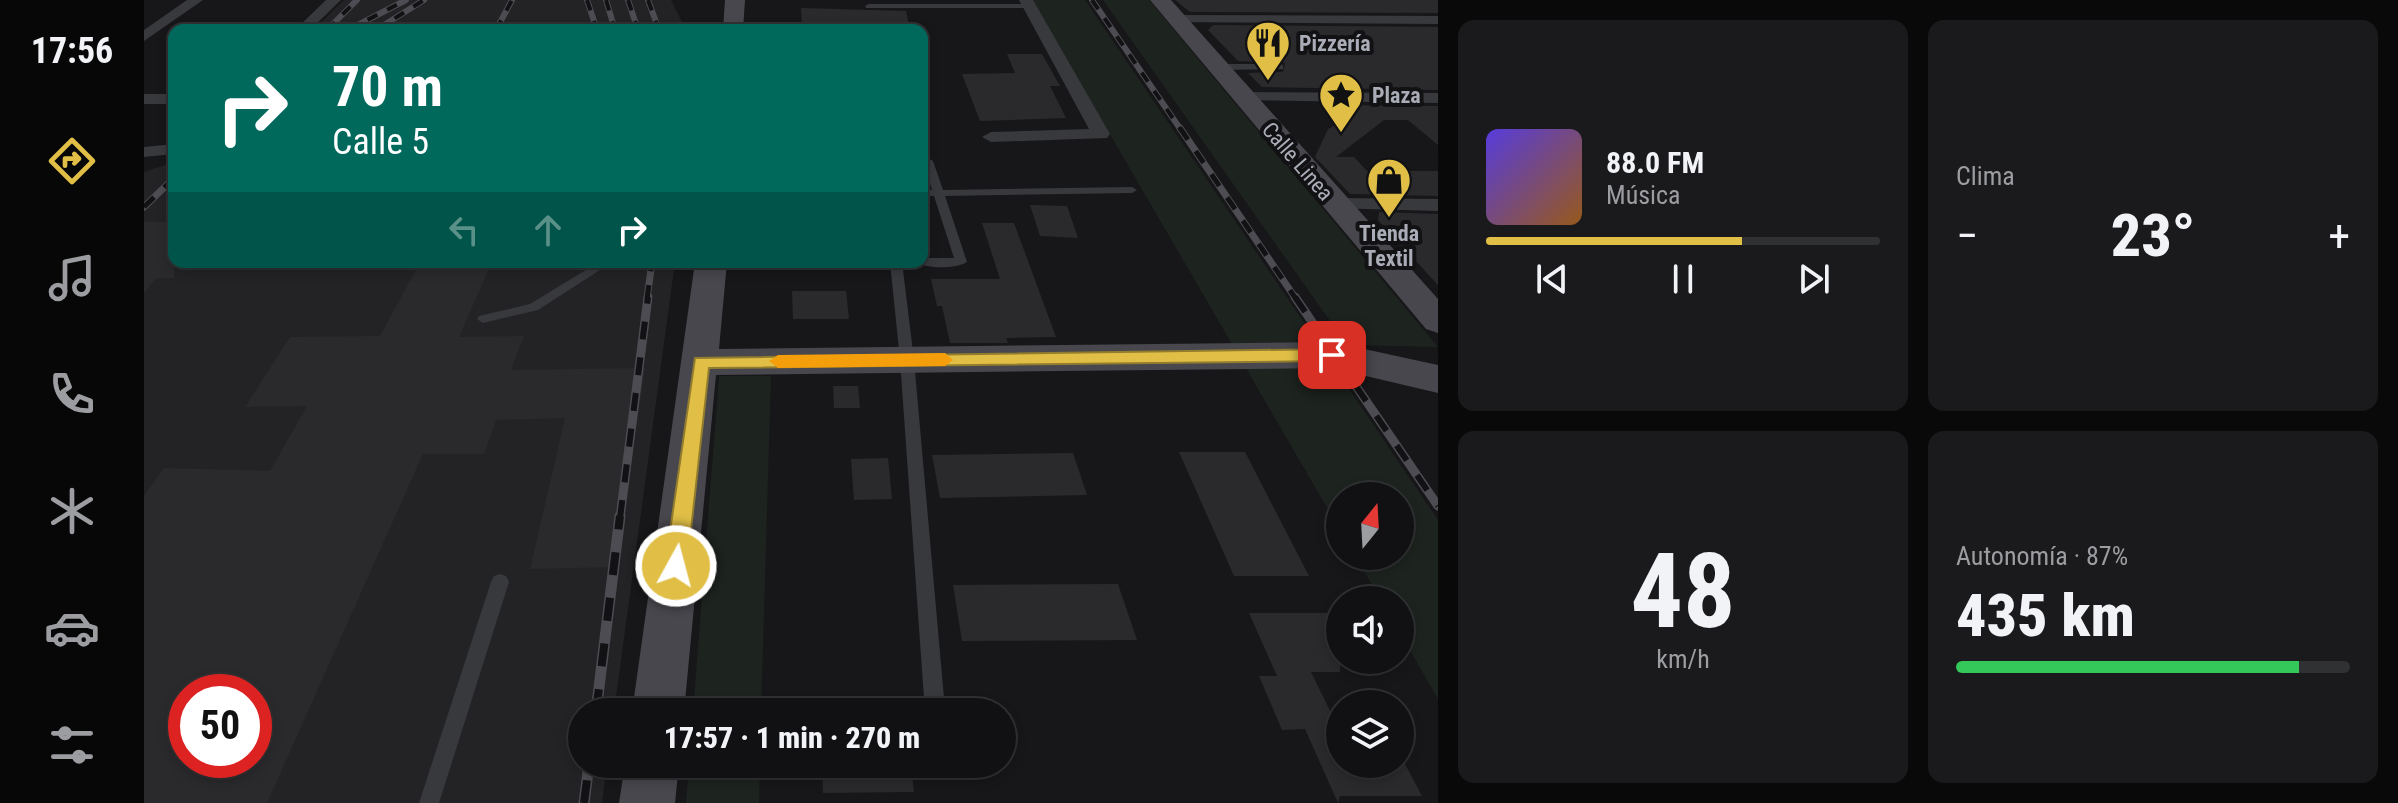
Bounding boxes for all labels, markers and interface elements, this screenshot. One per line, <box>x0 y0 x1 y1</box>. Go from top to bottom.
restaurant icon: Pizzería <box>1244 19 1292 82</box>
text: 17:56 <box>31 30 113 72</box>
place label: Pizzería <box>1299 31 1371 56</box>
text: 70 m <box>332 54 443 120</box>
icon: right <box>200 56 304 160</box>
place icon: Plaza <box>1317 71 1365 134</box>
place label: Plaza <box>1372 83 1421 108</box>
street label: Calle Linea <box>1257 117 1338 206</box>
text: Calle 5 <box>332 121 429 163</box>
icon: directions <box>44 133 100 189</box>
text: 88.0 FM <box>1606 145 1704 180</box>
shop icon: Tienda Textil <box>1365 156 1413 219</box>
text: Clima <box>1956 161 2015 191</box>
text: Música <box>1606 180 1681 210</box>
text: 23° <box>2111 200 2195 271</box>
icon: left <box>442 208 486 252</box>
icon: ahead <box>526 208 570 252</box>
icon: right <box>610 208 654 252</box>
text: − <box>1956 210 1978 262</box>
text: + <box>2328 210 2350 262</box>
place label: Tienda Textil <box>1359 221 1419 271</box>
icon: music <box>44 250 100 306</box>
icon: previous <box>1530 257 1574 301</box>
icon: pause <box>1661 257 1705 301</box>
icon: next <box>1792 257 1836 301</box>
pin <box>1298 321 1366 389</box>
icon: arrive <box>1310 333 1354 377</box>
icon: phone <box>44 366 100 422</box>
north arrow <box>1326 482 1414 570</box>
map controls <box>1326 482 1414 778</box>
icon: climate <box>44 483 100 539</box>
position arrow <box>634 524 718 608</box>
text: 48 <box>1630 531 1736 652</box>
text: Autonomía · 87% <box>1956 541 2128 571</box>
text: 435 km <box>1956 580 2135 651</box>
button: sound <box>1326 586 1414 674</box>
icon: car <box>44 600 100 656</box>
text: km/h <box>1656 644 1710 674</box>
speed limit sign: 50 <box>168 674 272 778</box>
button: layers <box>1326 690 1414 778</box>
icon: filters <box>44 717 100 773</box>
text: 17:57 · 1 min · 270 m <box>664 720 920 755</box>

